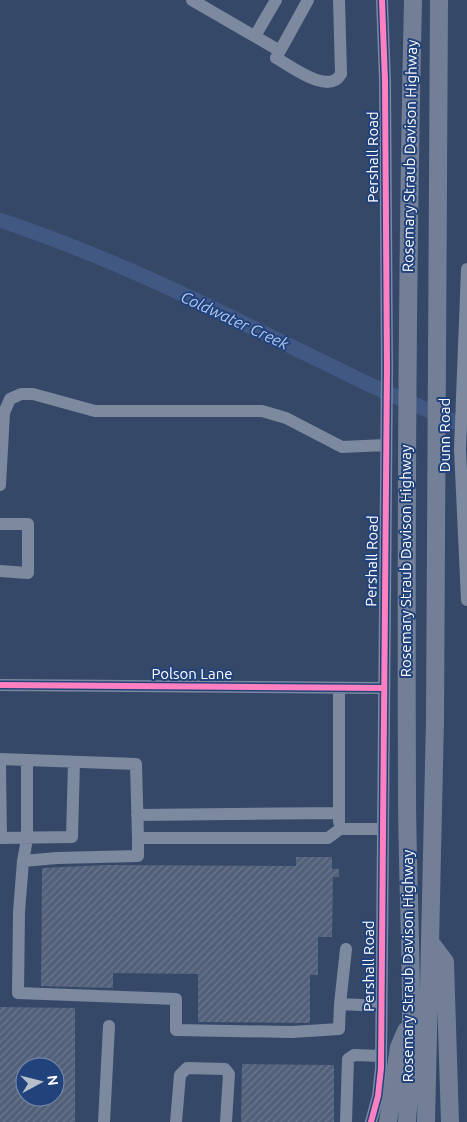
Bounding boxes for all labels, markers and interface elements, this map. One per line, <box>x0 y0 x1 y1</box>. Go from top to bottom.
street label: Rosemary Straub Davison Highway <box>399 40 420 272</box>
street label: Pershall Road <box>364 111 381 203</box>
water label: Coldwater Creek <box>178 287 293 353</box>
street label: Dunn Road <box>436 398 453 472</box>
street label: Rosemary Straub Davison Highway <box>397 445 414 677</box>
street label: Pershall Road <box>362 515 381 607</box>
street label: Polson Lane <box>151 665 233 682</box>
street label: Rosemary Straub Davison Highway <box>399 850 416 1082</box>
street label: Pershall Road <box>360 920 377 1012</box>
north arrow <box>15 1057 65 1107</box>
text: N <box>44 1074 61 1087</box>

